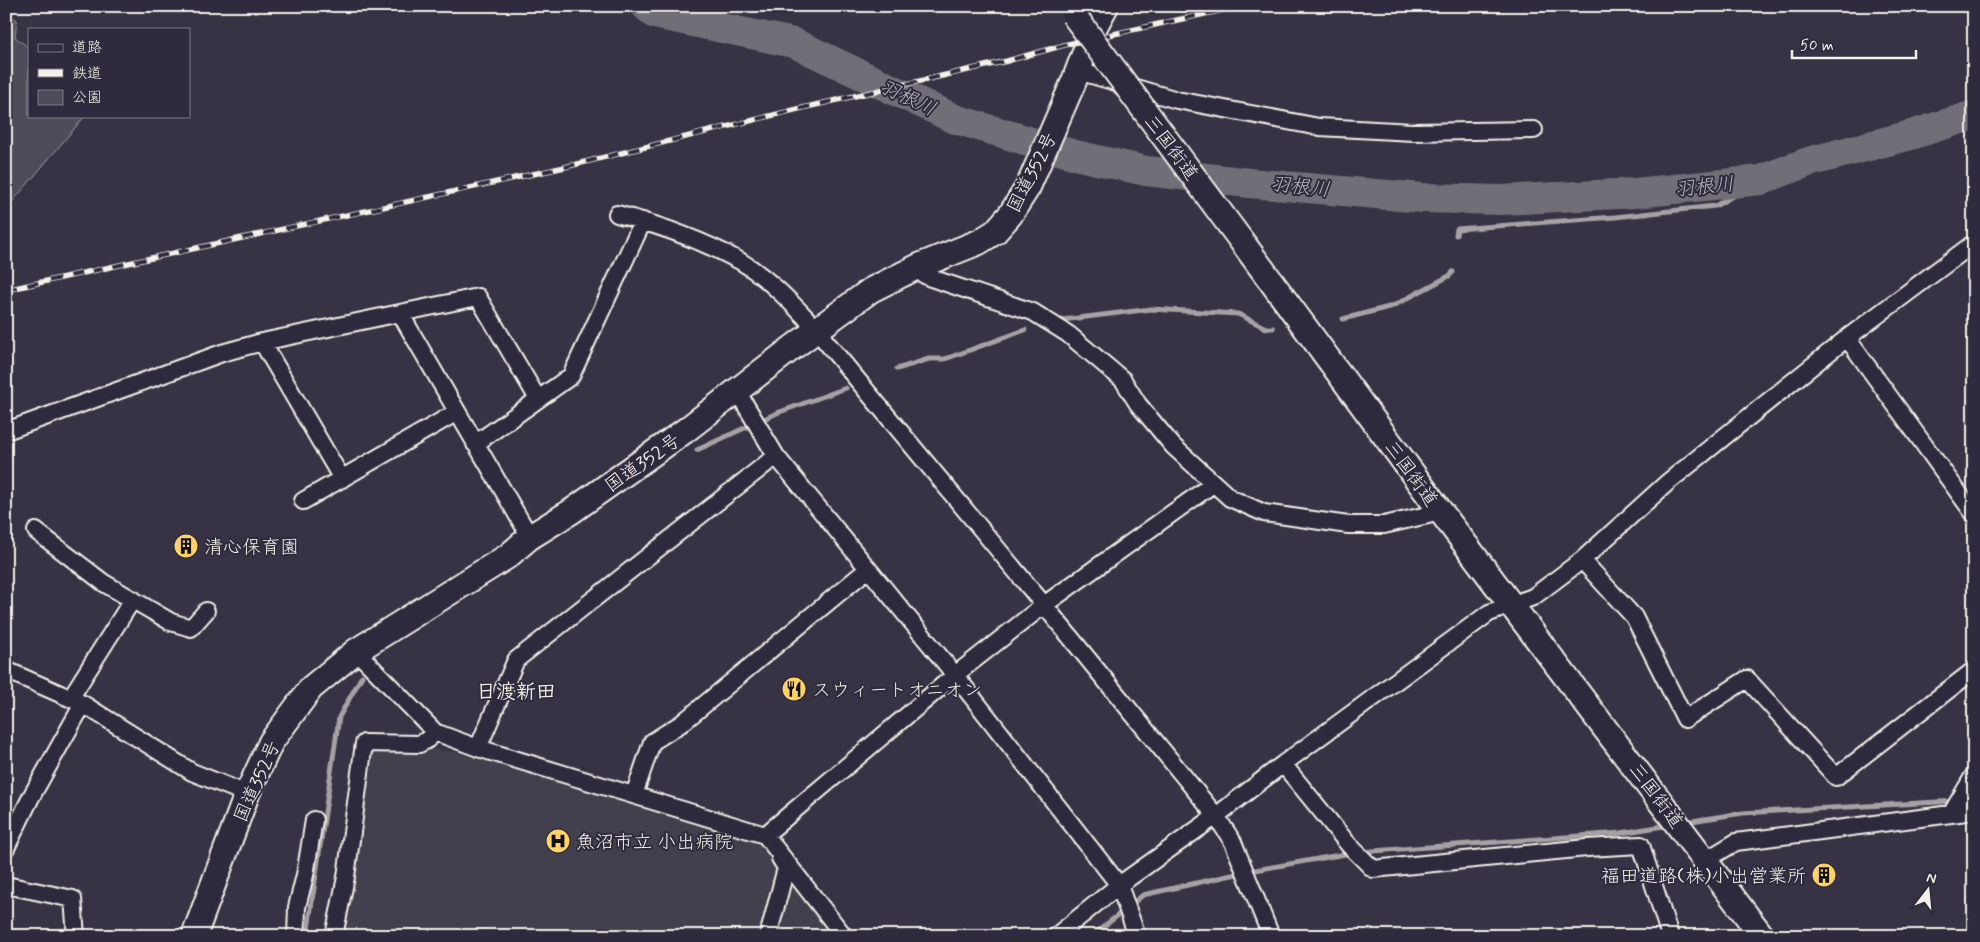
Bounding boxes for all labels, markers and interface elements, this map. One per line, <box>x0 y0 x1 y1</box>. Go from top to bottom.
legend <box>28 28 190 118</box>
scale bar <box>1792 28 1916 60</box>
text: 50 m <box>1800 36 1834 56</box>
text: 道路 <box>72 38 102 58</box>
text: 鉄道 <box>72 64 102 84</box>
water label: 羽根川 <box>874 73 940 123</box>
text: 公園 <box>72 88 102 108</box>
street label: 三国街道 <box>1138 110 1204 186</box>
street label: 国道352号 <box>1001 128 1063 217</box>
water label: 羽根川 <box>1269 171 1331 204</box>
water label: 羽根川 <box>1673 171 1735 204</box>
street label: 国道352号 <box>600 428 686 498</box>
street label: 三国街道 <box>1378 436 1443 512</box>
building icon: 清心保育園 <box>173 533 199 559</box>
place label: 清心保育園 <box>204 535 299 560</box>
restaurant icon: スウィートオニオン <box>781 676 807 702</box>
place label: スウィートオニオン <box>812 678 982 703</box>
district label: 日渡新田 <box>476 679 556 706</box>
street label: 国道352号 <box>228 737 286 826</box>
street label: 三国街道 <box>1623 758 1689 834</box>
hospital icon: 魚沼市立 小出病院 <box>545 828 571 854</box>
place label: 魚沼市立 小出病院 <box>576 830 733 855</box>
building icon: 福田道路(株)小出営業所 <box>1811 862 1837 888</box>
place label: 福田道路(株)小出営業所 <box>1601 864 1806 889</box>
north arrow <box>1902 864 1952 914</box>
text: N <box>1924 869 1938 888</box>

